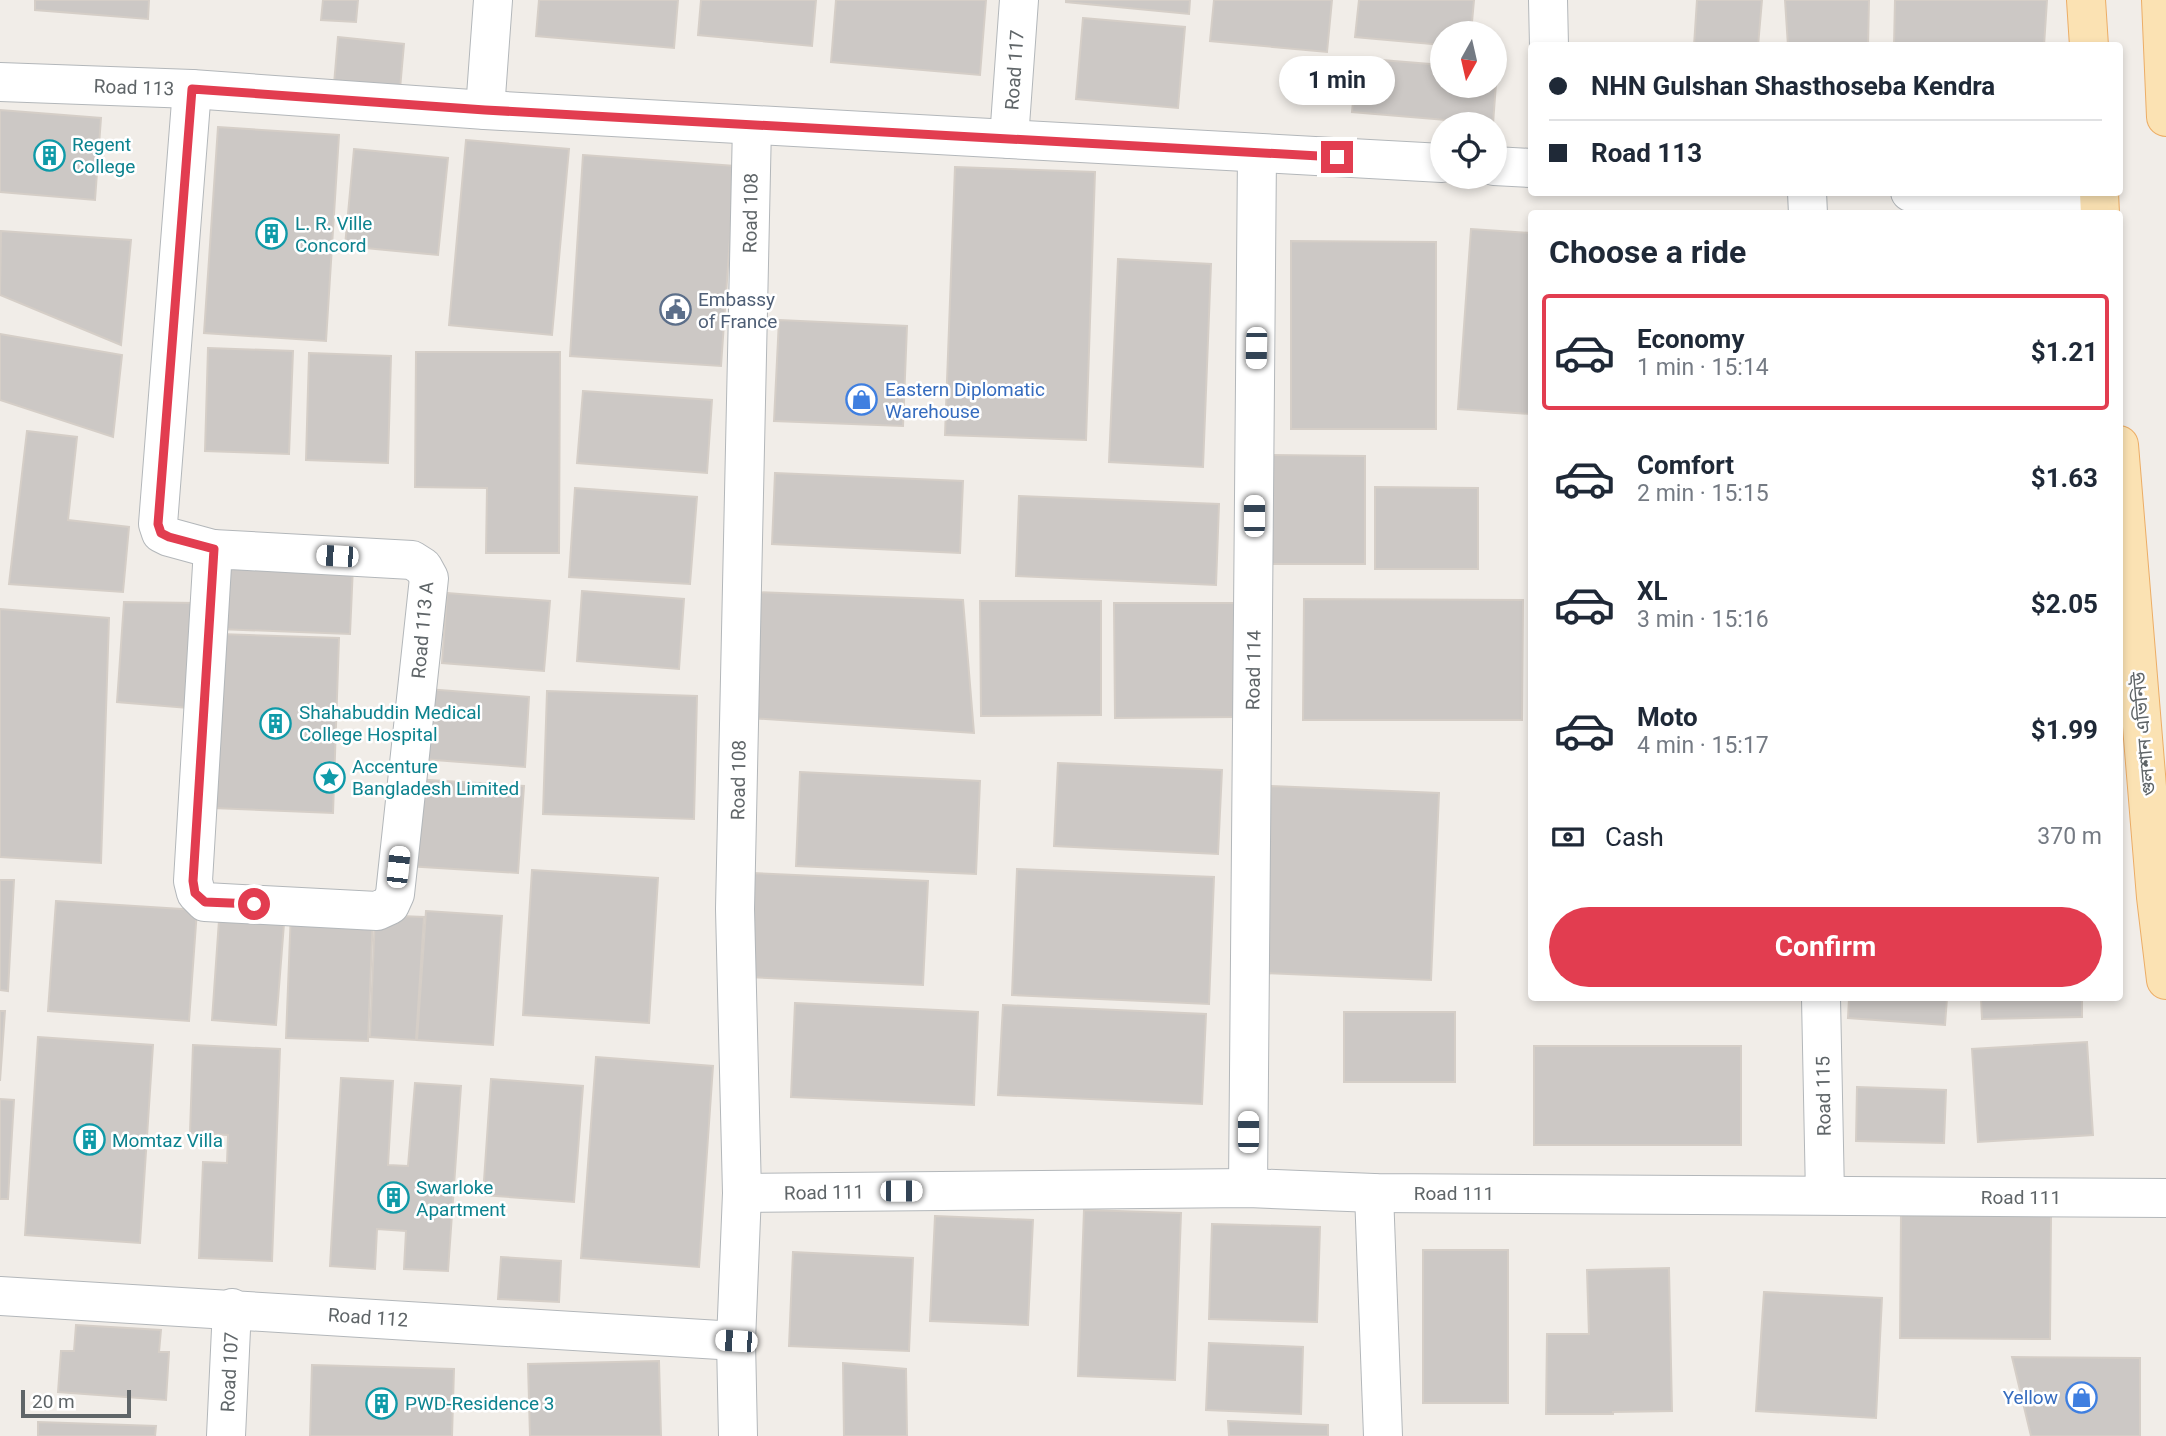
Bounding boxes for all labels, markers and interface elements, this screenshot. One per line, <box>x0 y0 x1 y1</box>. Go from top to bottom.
north arrow <box>1430 21 1507 98</box>
map controls <box>1430 21 1507 189</box>
street label: Road 117 <box>1000 29 1029 111</box>
callout: 1 min <box>1279 55 1395 104</box>
text: 1 min <box>1308 67 1366 94</box>
text: NHN Gulshan Shasthoseba Kendra <box>1591 71 1995 101</box>
street label: Road 113 <box>93 75 175 100</box>
button: locate <box>1430 112 1507 189</box>
place label: Regent College <box>72 133 135 178</box>
building icon: Regent College <box>32 138 66 172</box>
text: Road 113 <box>1591 138 1702 168</box>
route end <box>1321 141 1353 173</box>
street label: Road 108 <box>738 173 763 253</box>
place label: L. R. Ville Concord <box>295 212 372 257</box>
building icon: L. R. Ville Concord <box>255 217 289 251</box>
text: Choose a ride <box>1549 233 1746 271</box>
place label: Embassy of France <box>698 288 777 333</box>
public building icon: Embassy of France <box>658 293 692 327</box>
icon: car <box>1553 321 1616 384</box>
text: Economy <box>1637 324 1744 354</box>
car <box>1246 327 1267 369</box>
text: $1.21 <box>2031 337 2098 367</box>
text: 1 min · 15:14 <box>1637 354 1769 381</box>
place label: Eastern Diplomatic Warehouse <box>885 378 1045 423</box>
shop icon: Eastern Diplomatic Warehouse <box>845 383 879 417</box>
icon: car <box>1553 447 1616 510</box>
text: Comfort <box>1637 450 1734 480</box>
text: $1.63 <box>2031 463 2098 493</box>
text: 2 min · 15:15 <box>1637 480 1769 507</box>
car <box>1244 495 1265 537</box>
car <box>316 544 359 568</box>
icon: car <box>1553 573 1616 636</box>
text: XL <box>1637 576 1668 606</box>
street label: Road 113 A <box>407 580 438 680</box>
text: $2.05 <box>2031 589 2098 619</box>
text: 3 min · 15:16 <box>1637 606 1769 633</box>
street label: Road 114 <box>1241 629 1266 710</box>
street label: গুলশান এভিনিউ <box>2127 670 2160 797</box>
icon: car <box>1553 699 1616 762</box>
place label: Shahabuddin Medical College Hospital <box>299 701 481 746</box>
text: Moto <box>1637 702 1698 732</box>
building icon: Shahabuddin Medical College Hospital <box>259 706 293 740</box>
text: $1.99 <box>2031 715 2098 745</box>
text: 4 min · 15:17 <box>1637 732 1769 759</box>
street label: Road 108 <box>726 740 751 820</box>
place label: Accenture Bangladesh Limited <box>352 755 519 800</box>
place icon: Accenture Bangladesh Limited <box>312 760 346 794</box>
icon: cash <box>1549 818 1587 856</box>
text: Cash <box>1605 822 1664 852</box>
text: 370 m <box>2037 823 2102 850</box>
car <box>386 845 411 889</box>
route start <box>238 888 270 920</box>
button: Confirm <box>1549 907 2102 987</box>
street label: Road 115 <box>1811 1056 1836 1136</box>
car <box>1238 1111 1259 1153</box>
building icon: Momtaz Villa <box>72 1123 106 1157</box>
place label: Momtaz Villa <box>112 1129 223 1152</box>
place label: Swarloke Apartment <box>416 1176 506 1221</box>
street label: Road 111 <box>784 1180 864 1205</box>
building icon: Swarloke Apartment <box>376 1181 410 1215</box>
car <box>881 1181 923 1202</box>
street label: Road 111 <box>1414 1182 1494 1205</box>
street label: Road 111 <box>1981 1186 2061 1209</box>
street label: Road 112 <box>327 1303 409 1332</box>
car <box>715 1329 758 1353</box>
street label: Road 107 <box>216 1331 243 1413</box>
shop icon: Yellow <box>2064 1380 2098 1414</box>
building icon: PWD-Residence 3 <box>365 1386 399 1420</box>
place label: Yellow <box>2003 1386 2058 1409</box>
scale bar <box>21 1387 131 1419</box>
text: 20 m <box>32 1390 75 1413</box>
place label: PWD-Residence 3 <box>405 1392 554 1415</box>

